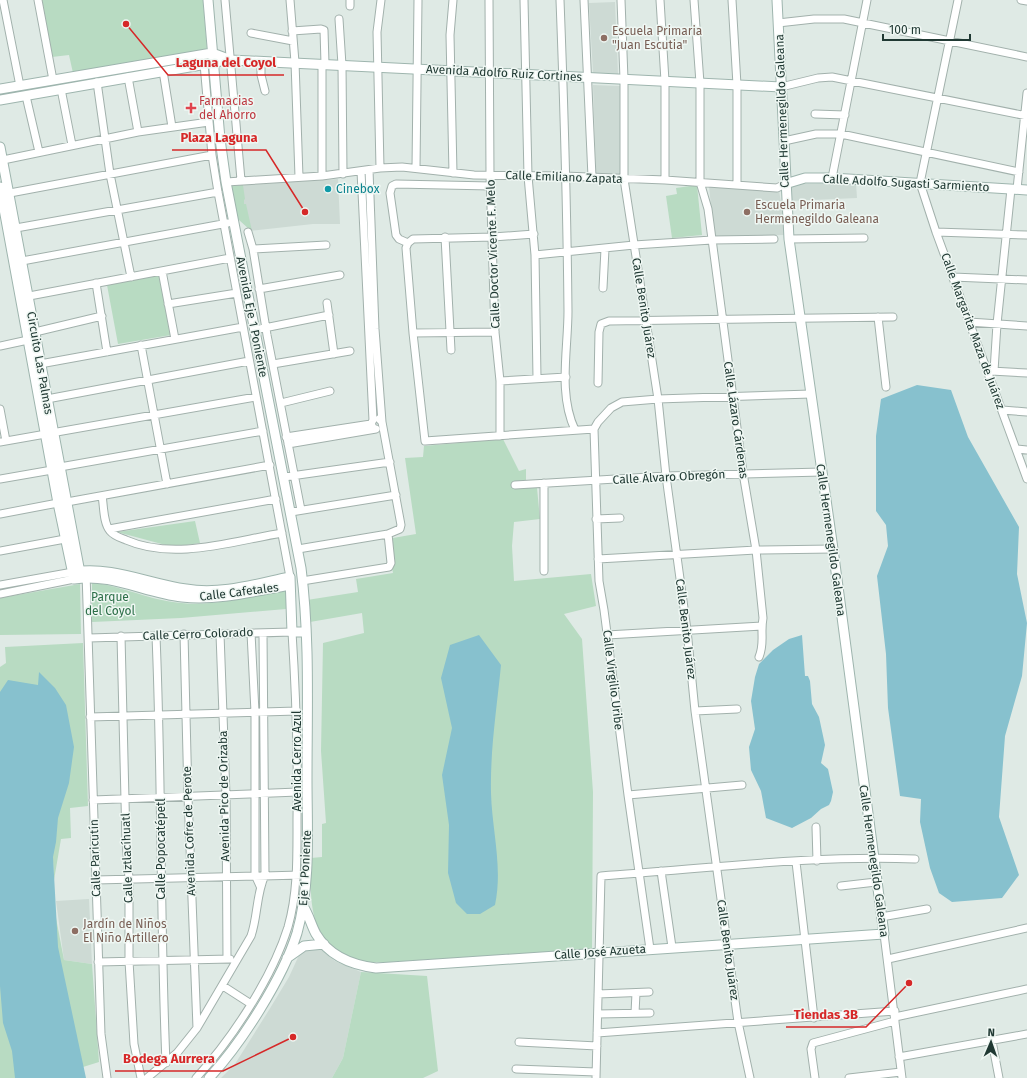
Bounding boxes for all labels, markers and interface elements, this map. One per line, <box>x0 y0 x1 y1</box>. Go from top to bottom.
scale bar <box>883 16 970 42</box>
text: 100 m <box>889 23 921 37</box>
place label: Escuela Primaria "Juan Escutia" <box>612 24 702 52</box>
marker: Escuela Primaria "Juan Escutia" <box>599 33 609 43</box>
street label: Calle Hermenegildo Galeana <box>772 34 792 188</box>
callout: Laguna del Coyol <box>168 50 284 75</box>
text: Laguna del Coyol <box>176 55 276 70</box>
street label: Avenida Adolfo Ruiz Cortines <box>426 62 583 84</box>
place label: Farmacias del Ahorro <box>199 94 256 122</box>
marker: Farmacias del Ahorro <box>186 103 196 113</box>
callout: Plaza Laguna <box>172 125 266 150</box>
text: Plaza Laguna <box>180 130 258 145</box>
street label: Calle Emiliano Zapata <box>505 168 623 186</box>
street label: Calle Adolfo Sugasti Sarmiento <box>822 172 990 194</box>
street label: Calle Doctor Vicente F. Melo <box>483 179 503 329</box>
place label: Cinebox <box>336 182 380 196</box>
marker: Cinebox <box>323 184 333 194</box>
place label: Escuela Primaria Hermenegildo Galeana <box>755 198 879 226</box>
marker: Escuela Primaria Hermenegildo Galeana <box>742 207 752 217</box>
street label: Calle Margarita Maza de Juárez <box>938 251 1008 411</box>
street label: Avenida Eje 1 Poniente <box>233 255 271 379</box>
street label: Calle Benito Juárez <box>629 257 659 359</box>
street label: Circuito Las Palmas <box>24 310 56 416</box>
street label: Calle Lázaro Cárdenas <box>721 360 751 480</box>
street label: Calle Hermenegildo Galeana <box>813 463 849 617</box>
street label: Calle Álvaro Obregón <box>612 466 726 487</box>
street label: Calle Benito Juárez <box>673 578 699 680</box>
street label: Calle Cafetales <box>199 580 280 604</box>
park label: Parque del Coyol <box>85 590 136 618</box>
street label: Calle Cerro Colorado <box>142 625 254 643</box>
street label: Calle Virgilio Uribe <box>600 629 626 731</box>
street label: Avenida Cerro Azul <box>290 710 304 812</box>
street label: Avenida Pico de Orizaba <box>216 730 232 862</box>
street label: Avenida Cofre de Perote <box>180 766 198 896</box>
street label: Calle Hermenegildo Galeana <box>856 784 892 938</box>
street label: Calle Popocatépetl <box>154 798 168 900</box>
street label: Calle Iztlacíhuatl <box>118 812 136 903</box>
street label: Calle Paricutín <box>87 819 103 897</box>
street label: Eje 1 Poniente <box>296 830 314 906</box>
street label: Calle Benito Juárez <box>714 899 742 1001</box>
place label: Jardín de Niños El Niño Artillero <box>83 917 169 945</box>
marker: Jardín de Niños El Niño Artillero <box>70 926 80 936</box>
street label: Calle José Azueta <box>554 942 646 962</box>
callout: Tiendas 3B <box>786 1002 866 1027</box>
text: Tiendas 3B <box>794 1007 858 1022</box>
north arrow <box>971 1022 1011 1062</box>
text: N <box>987 1026 995 1039</box>
callout: Bodega Aurrera <box>115 1046 223 1071</box>
text: Bodega Aurrera <box>123 1051 215 1066</box>

